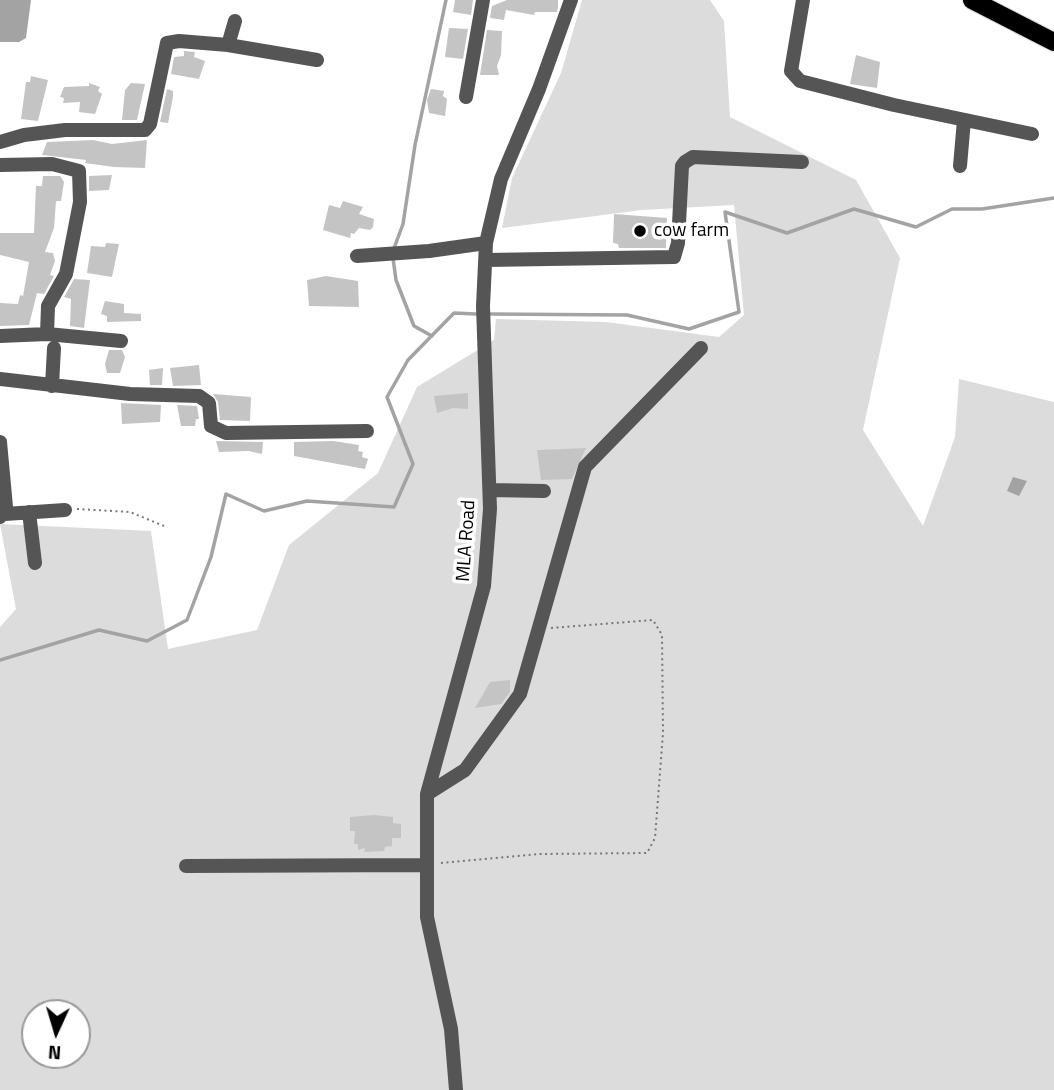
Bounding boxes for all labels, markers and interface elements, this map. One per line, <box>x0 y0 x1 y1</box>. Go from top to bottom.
place label: cow farm <box>654 220 729 242</box>
marker: cow farm <box>632 223 648 239</box>
street label: MLA Road <box>453 499 481 583</box>
north arrow <box>21 999 91 1069</box>
text: N <box>47 1039 62 1068</box>

